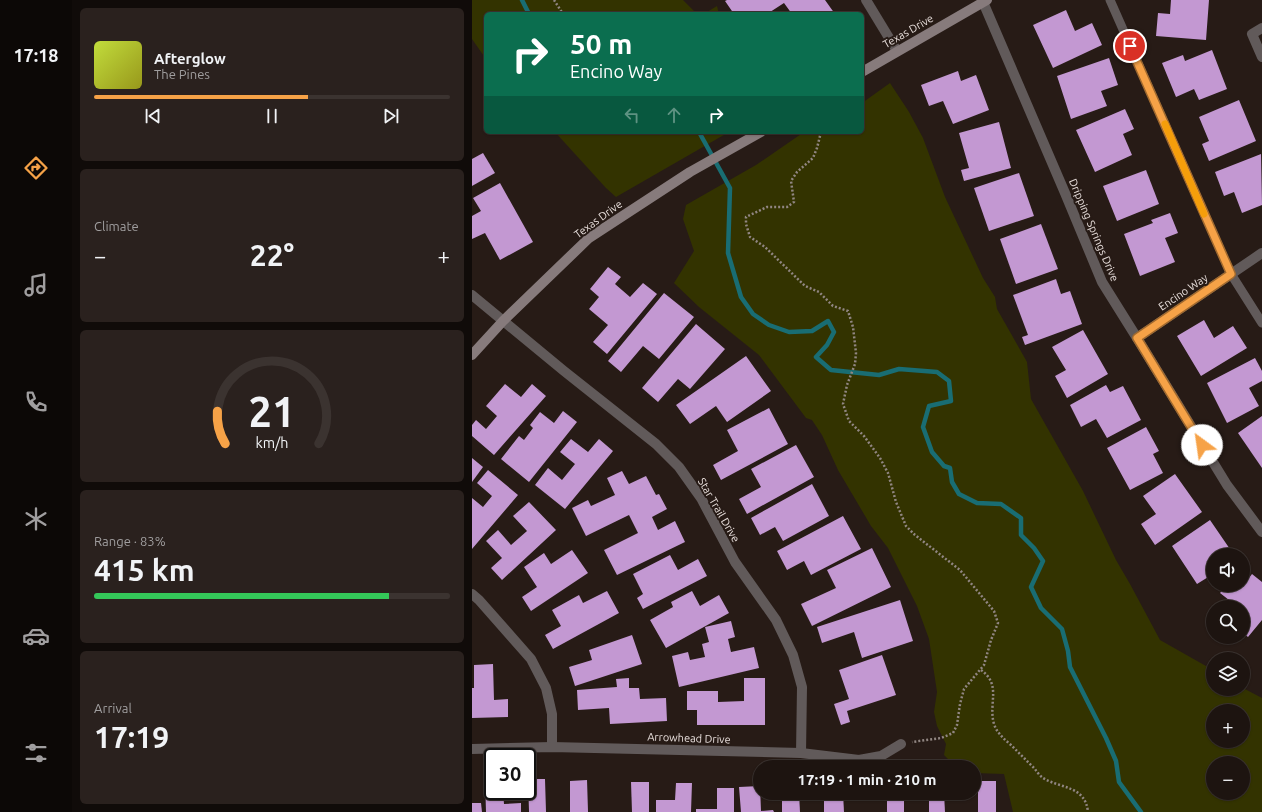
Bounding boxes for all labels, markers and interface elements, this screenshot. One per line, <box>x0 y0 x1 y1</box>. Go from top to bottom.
street label: Texas Drive <box>881 12 935 50</box>
icon: right <box>504 28 556 80</box>
text: 50 m <box>570 28 632 59</box>
pin <box>1113 29 1147 63</box>
icon: arrive <box>1119 35 1141 57</box>
text: 17:18 <box>13 45 59 65</box>
text: Afterglow <box>154 50 226 67</box>
text: Encino Way <box>570 61 662 81</box>
text: The Pines <box>154 67 210 81</box>
icon: left <box>621 104 643 126</box>
icon: ahead <box>663 104 685 126</box>
icon: right <box>705 104 727 126</box>
icon: previous <box>142 105 164 127</box>
icon: pause <box>261 105 283 127</box>
icon: next <box>380 105 402 127</box>
icon: directions <box>22 154 50 182</box>
street label: Dripping Springs Drive <box>1067 177 1121 283</box>
street label: Texas Drive <box>572 198 624 240</box>
text: Climate <box>94 219 139 233</box>
text: 22° <box>250 238 294 272</box>
text: − <box>94 243 106 268</box>
text: + <box>438 243 450 268</box>
icon: music <box>22 271 50 299</box>
street label: Encino Way <box>1156 271 1210 313</box>
icon: phone <box>22 388 50 416</box>
text: 21 <box>249 388 295 435</box>
position arrow <box>1181 424 1223 466</box>
text: km/h <box>256 435 288 451</box>
street label: Star Trail Drive <box>696 476 742 544</box>
icon: climate <box>22 505 50 533</box>
text: Range · 83% <box>94 534 166 548</box>
map controls <box>1206 548 1250 800</box>
button: sound <box>1206 548 1250 592</box>
text: 415 km <box>94 553 195 587</box>
button: search <box>1206 600 1250 644</box>
icon: car <box>22 622 50 650</box>
button: layers <box>1206 652 1250 696</box>
text: Arrival <box>94 701 132 715</box>
button: + <box>1206 704 1250 748</box>
text: 17:19 <box>94 720 169 754</box>
street label: Arrowhead Drive <box>647 731 731 745</box>
icon: filters <box>22 739 50 767</box>
speed limit sign: 30 <box>484 748 536 800</box>
button: − <box>1206 756 1250 800</box>
text: 17:19 · 1 min · 210 m <box>798 771 936 788</box>

